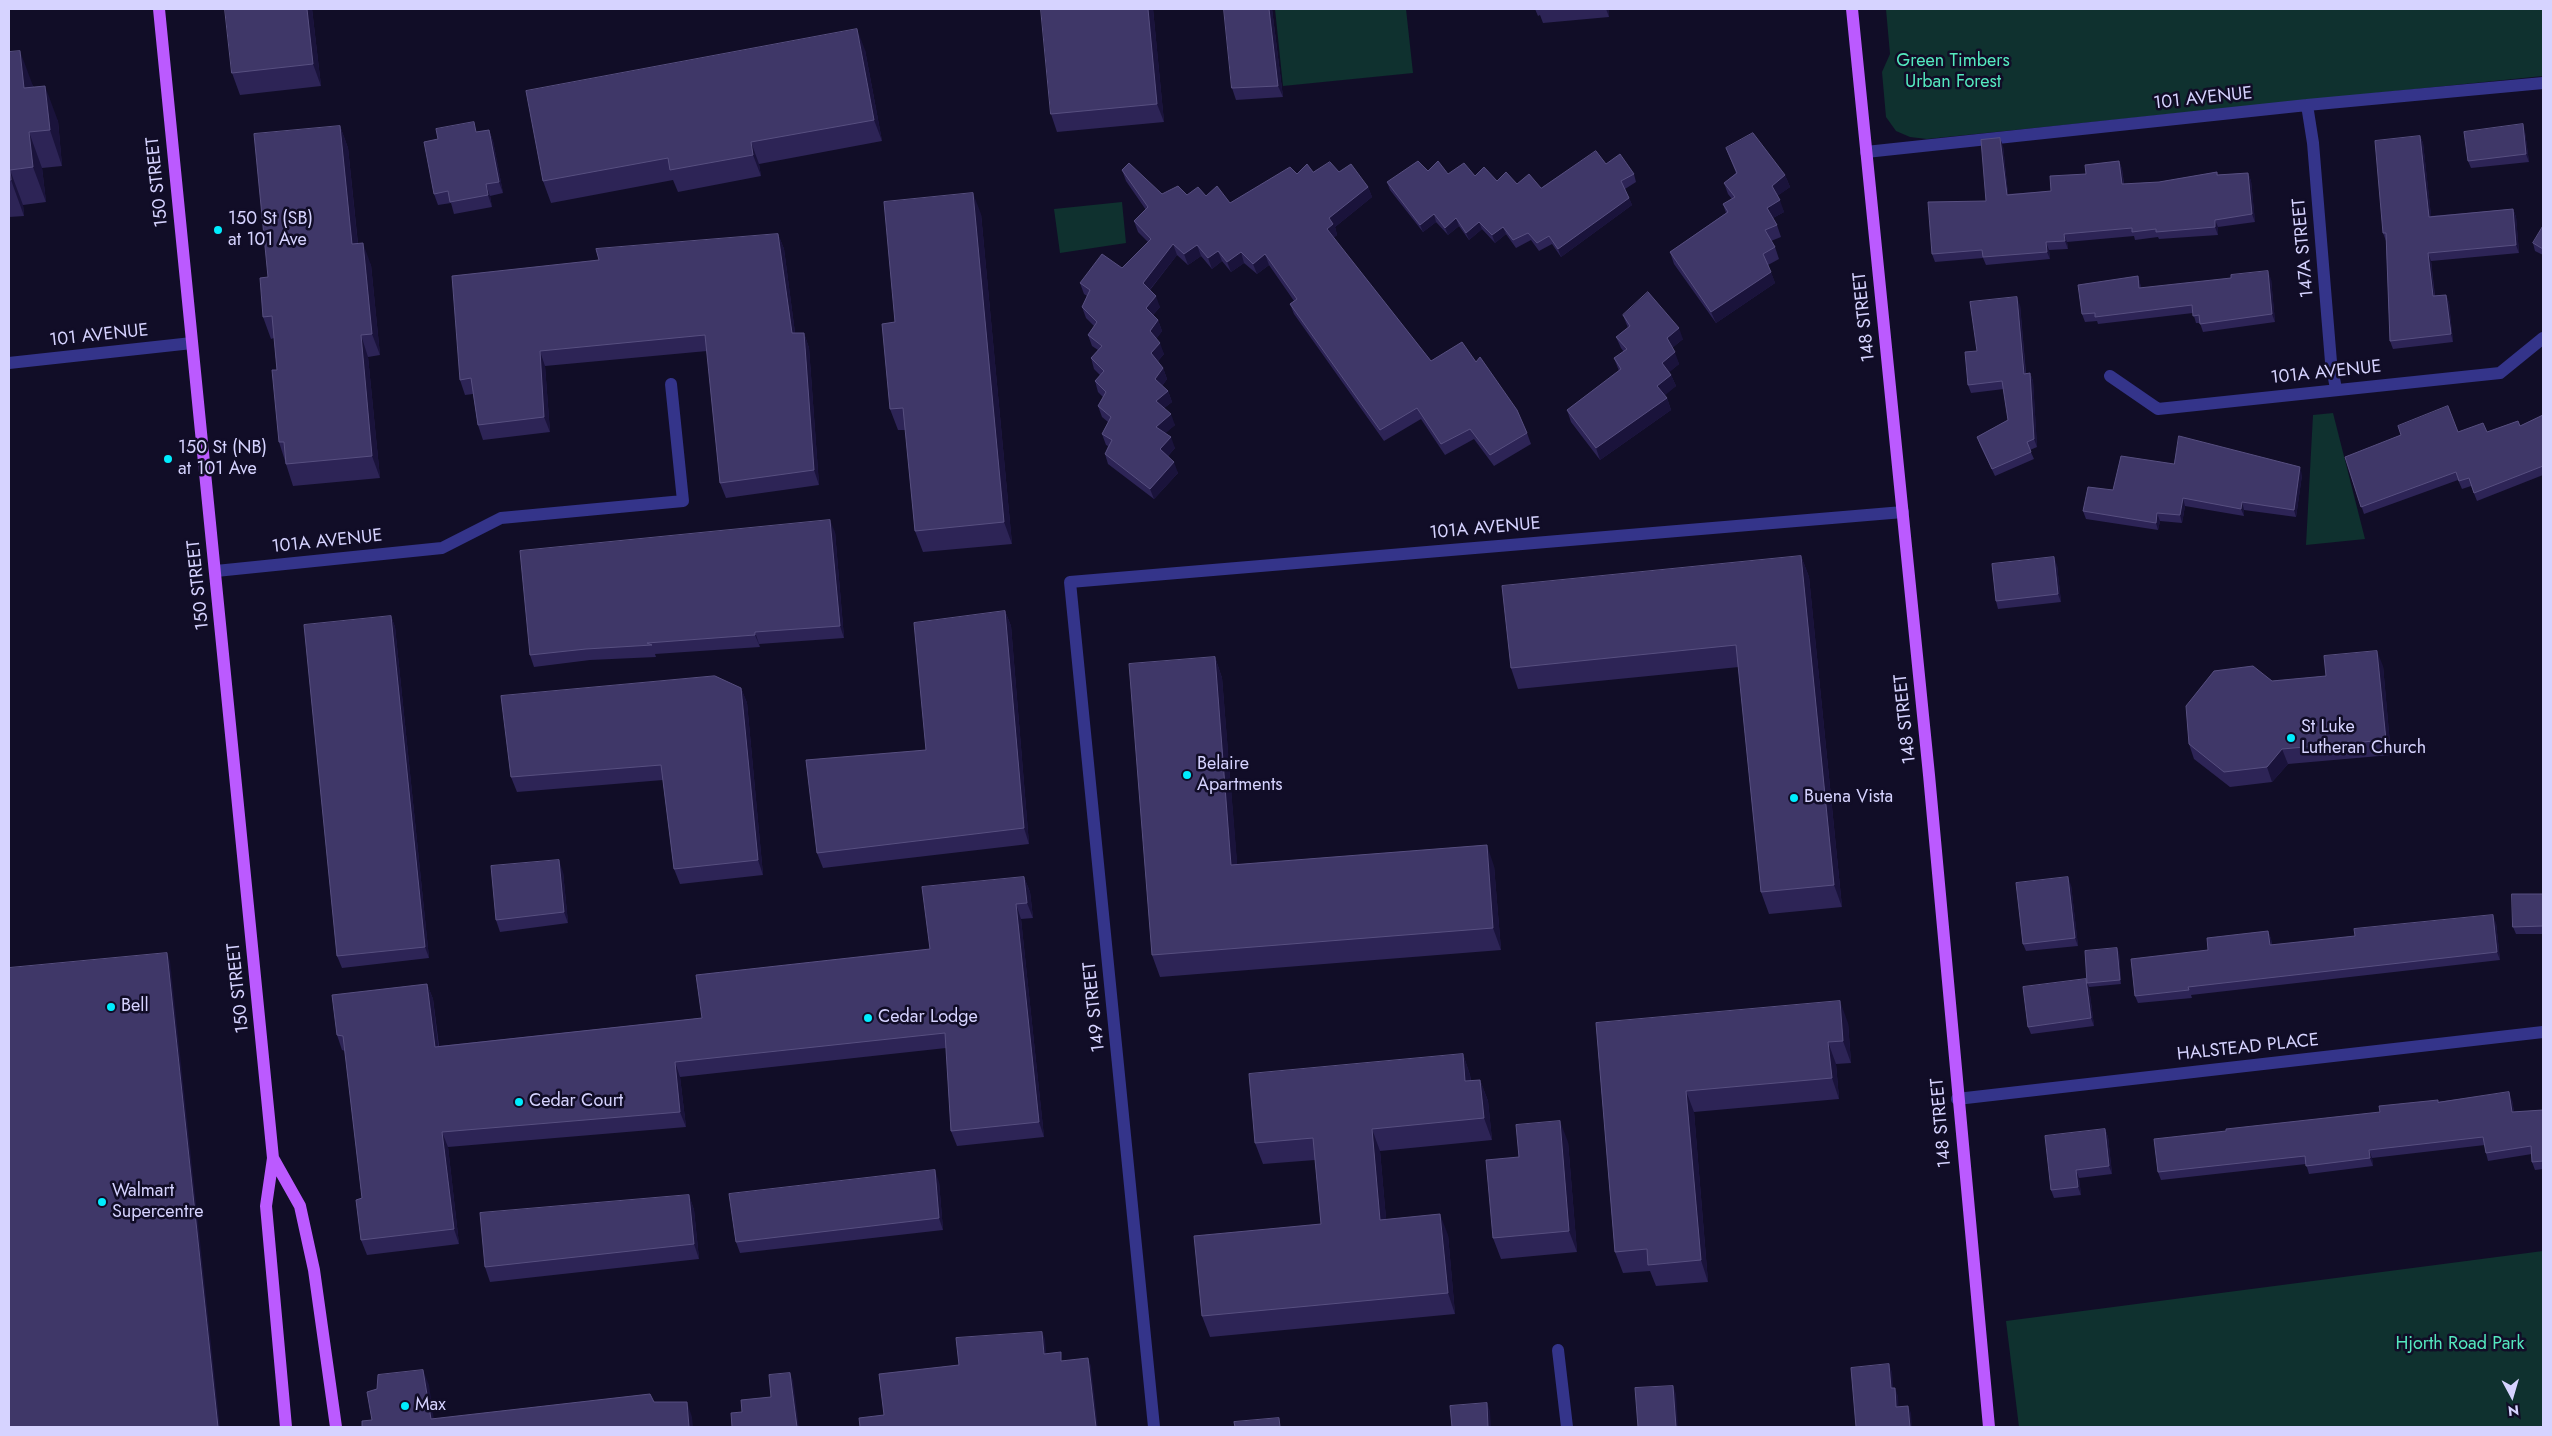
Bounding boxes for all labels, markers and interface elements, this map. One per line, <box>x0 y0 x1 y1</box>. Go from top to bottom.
park label: Green Timbers Urban Forest <box>1896 51 2010 94</box>
street label: 101 AVENUE <box>2152 83 2254 115</box>
street label: 150 STREET <box>143 136 173 228</box>
street label: 147A STREET <box>2289 197 2319 299</box>
place label: 150 St (SB) at 101 Ave <box>228 209 313 252</box>
marker: 150 St (SB) at 101 Ave <box>212 224 224 236</box>
street label: 148 STREET <box>1850 271 1880 363</box>
street label: 101 AVENUE <box>48 320 150 352</box>
street label: 101A AVENUE <box>2270 356 2382 390</box>
place label: 150 St (NB) at 101 Ave <box>178 438 267 480</box>
marker: 150 St (NB) at 101 Ave <box>162 453 174 465</box>
street label: 101A AVENUE <box>1429 513 1541 545</box>
street label: 101A AVENUE <box>271 525 383 559</box>
street label: 150 STREET <box>184 539 214 631</box>
street label: 148 STREET <box>1891 673 1921 765</box>
place label: St Luke Lutheran Church <box>2301 717 2426 760</box>
marker: St Luke Lutheran Church <box>2285 732 2297 744</box>
place label: Belaire Apartments <box>1197 754 1283 796</box>
marker: Belaire Apartments <box>1181 769 1193 781</box>
place label: Buena Vista <box>1804 787 1893 809</box>
marker: Buena Vista <box>1788 792 1800 804</box>
street label: 150 STREET <box>224 942 254 1034</box>
street label: 149 STREET <box>1080 961 1110 1053</box>
place label: Bell <box>121 996 149 1018</box>
marker: Bell <box>105 1001 117 1013</box>
place label: Cedar Lodge <box>878 1007 978 1029</box>
marker: Cedar Lodge <box>862 1012 874 1024</box>
street label: HALSTEAD PLACE <box>2176 1030 2320 1066</box>
street label: 148 STREET <box>1927 1077 1957 1169</box>
place label: Cedar Court <box>529 1091 623 1113</box>
marker: Cedar Court <box>513 1096 525 1108</box>
place label: Walmart Supercentre <box>112 1181 204 1224</box>
marker: Walmart Supercentre <box>96 1196 108 1208</box>
park label: Hjorth Road Park <box>2396 1334 2524 1356</box>
north arrow <box>2487 1371 2537 1421</box>
place label: Max <box>415 1395 446 1417</box>
marker: Max <box>399 1400 411 1412</box>
text: N <box>2507 1400 2520 1421</box>

